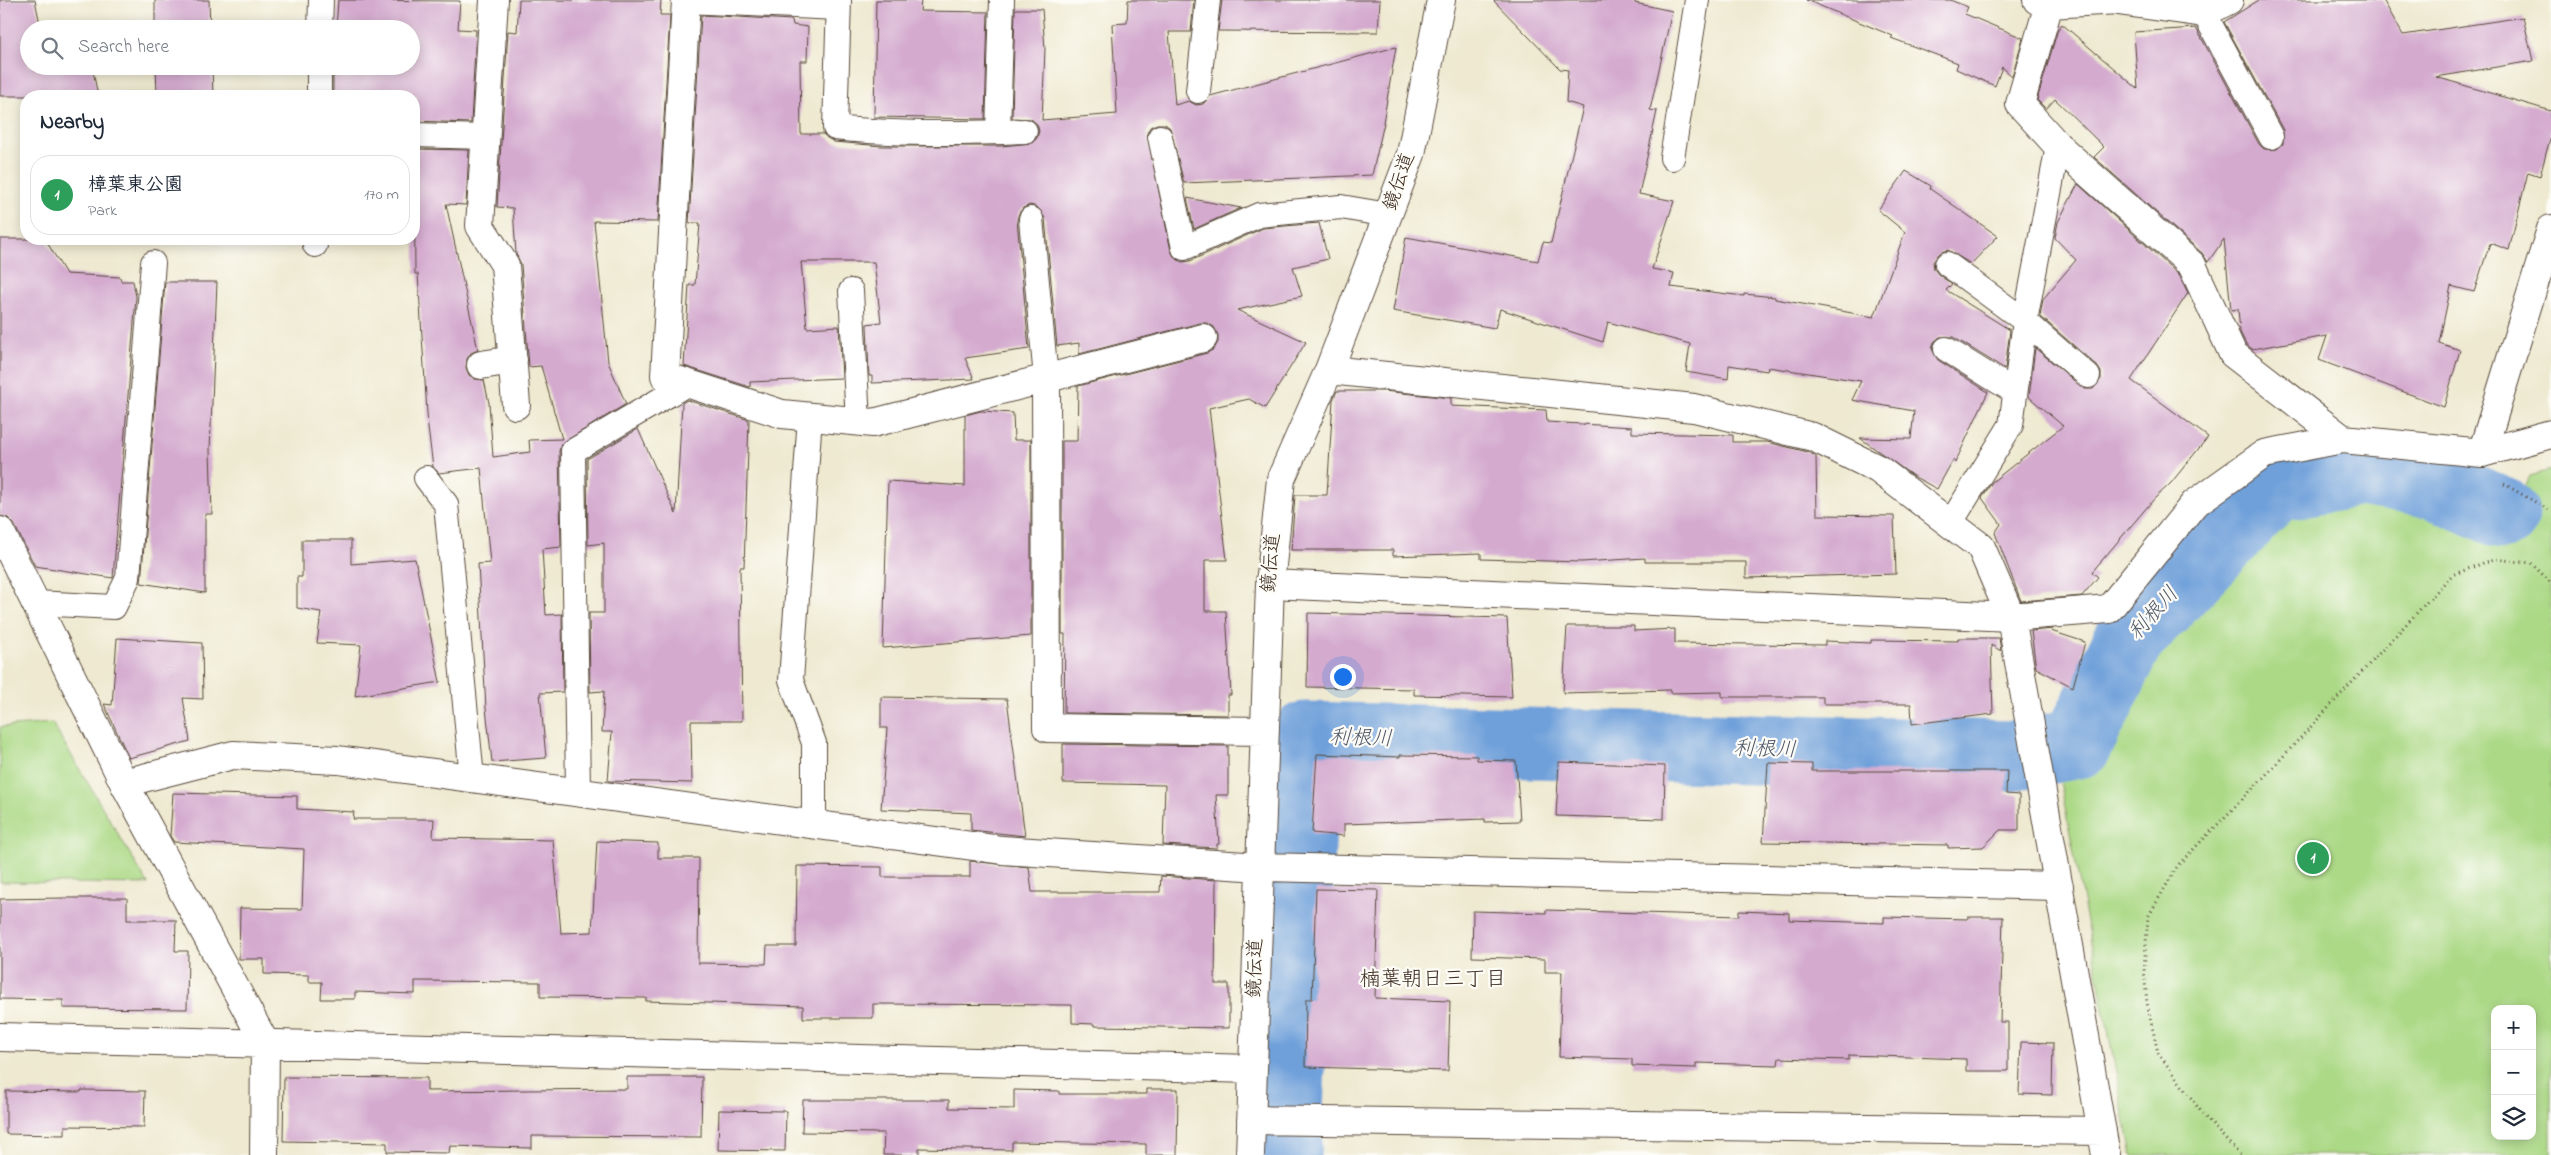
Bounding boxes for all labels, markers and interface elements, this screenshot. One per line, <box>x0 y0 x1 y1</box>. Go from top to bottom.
search box <box>20 20 420 75</box>
icon: search <box>38 34 66 62</box>
text: Search here <box>78 34 169 61</box>
text: Nearby <box>40 108 104 138</box>
street label: 鏡伝道 <box>1377 149 1423 215</box>
text: 樟葉東公園 <box>88 172 183 199</box>
text: 1 <box>54 183 60 207</box>
text: 170 m <box>364 183 399 207</box>
text: Park <box>88 199 117 223</box>
street label: 鏡伝道 <box>1255 532 1289 594</box>
water label: 利根川 <box>2122 581 2186 647</box>
your location <box>1330 664 1356 690</box>
water label: 利根川 <box>1329 723 1393 755</box>
water label: 利根川 <box>1733 734 1797 766</box>
pin: 1 <box>2297 839 2329 877</box>
street label: 鏡伝道 <box>1240 938 1272 998</box>
district label: 楠葉朝日三丁目 <box>1360 965 1507 995</box>
map controls <box>2491 1005 2536 1140</box>
button: + <box>2491 1005 2536 1050</box>
button: − <box>2491 1050 2536 1095</box>
button: layers <box>2491 1095 2536 1140</box>

